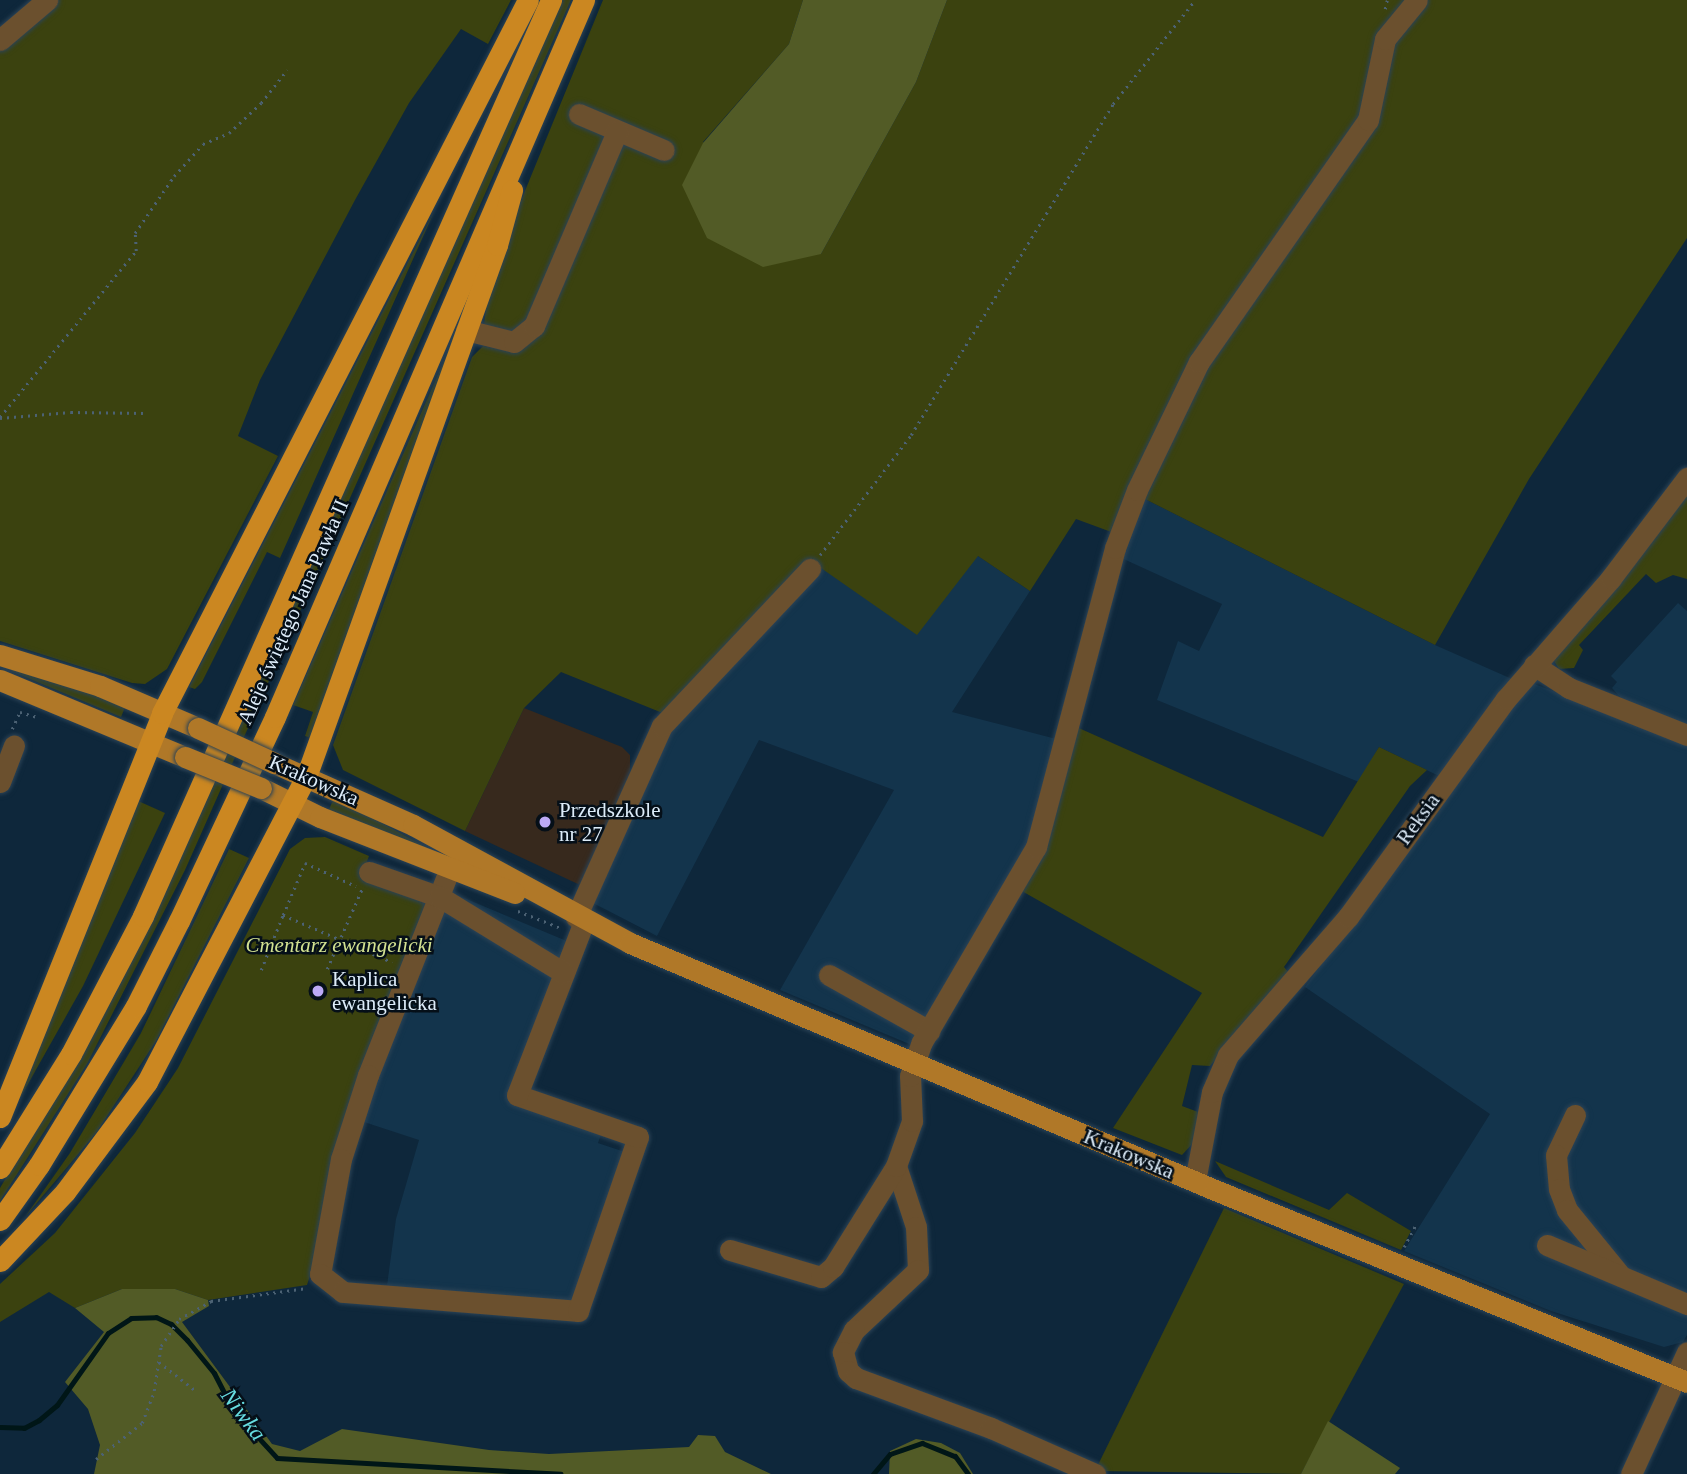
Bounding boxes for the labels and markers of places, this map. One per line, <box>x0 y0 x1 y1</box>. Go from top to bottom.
place label: Przedszkole nr 27 <box>559 797 660 847</box>
marker: Przedszkole nr 27 <box>537 814 553 830</box>
place label: Kaplica ewangelicka <box>332 966 437 1016</box>
marker: Kaplica ewangelicka <box>310 983 326 999</box>

